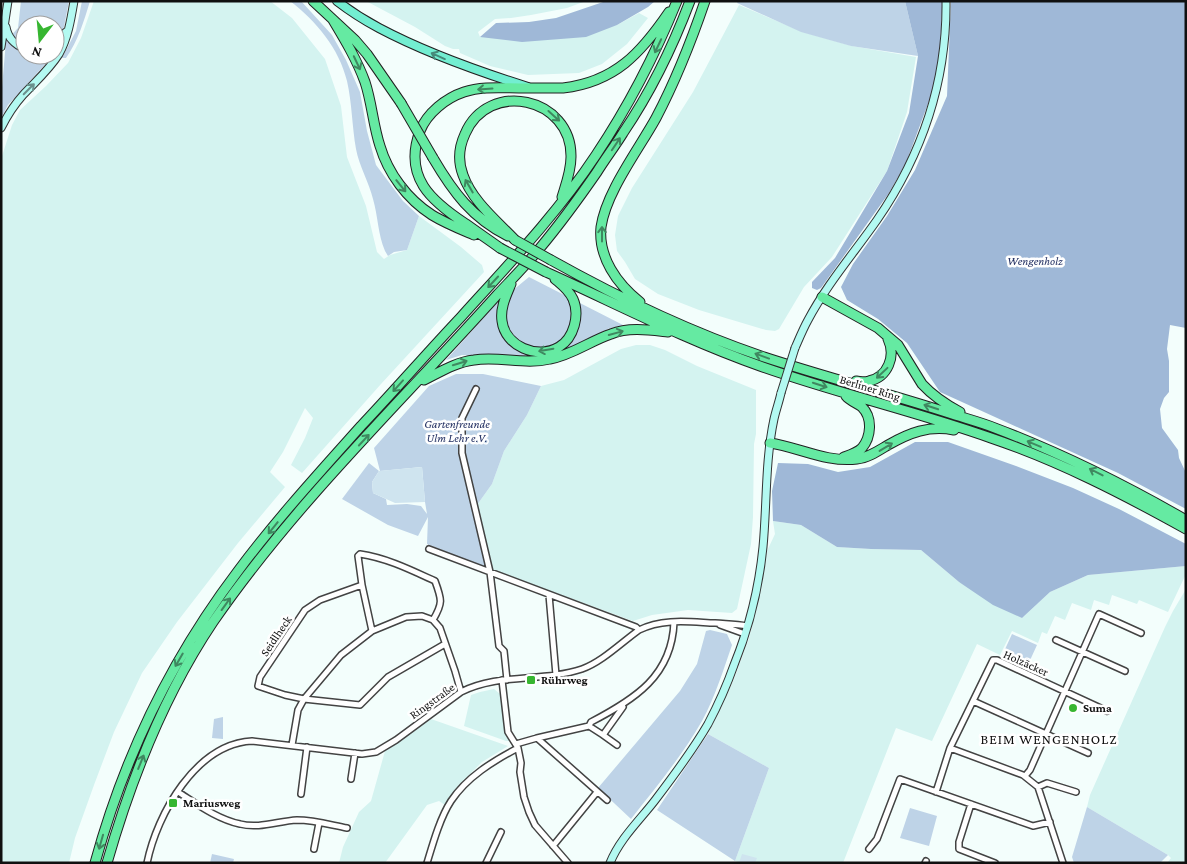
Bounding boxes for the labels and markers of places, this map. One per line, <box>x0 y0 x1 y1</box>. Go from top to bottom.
place label: Rührweg <box>541 673 588 687</box>
marker: Rührweg <box>525 674 537 686</box>
place label: Suma <box>1083 701 1112 715</box>
marker: Suma <box>1067 702 1079 714</box>
place label: Mariusweg <box>183 796 240 810</box>
marker: Mariusweg <box>167 797 179 809</box>

